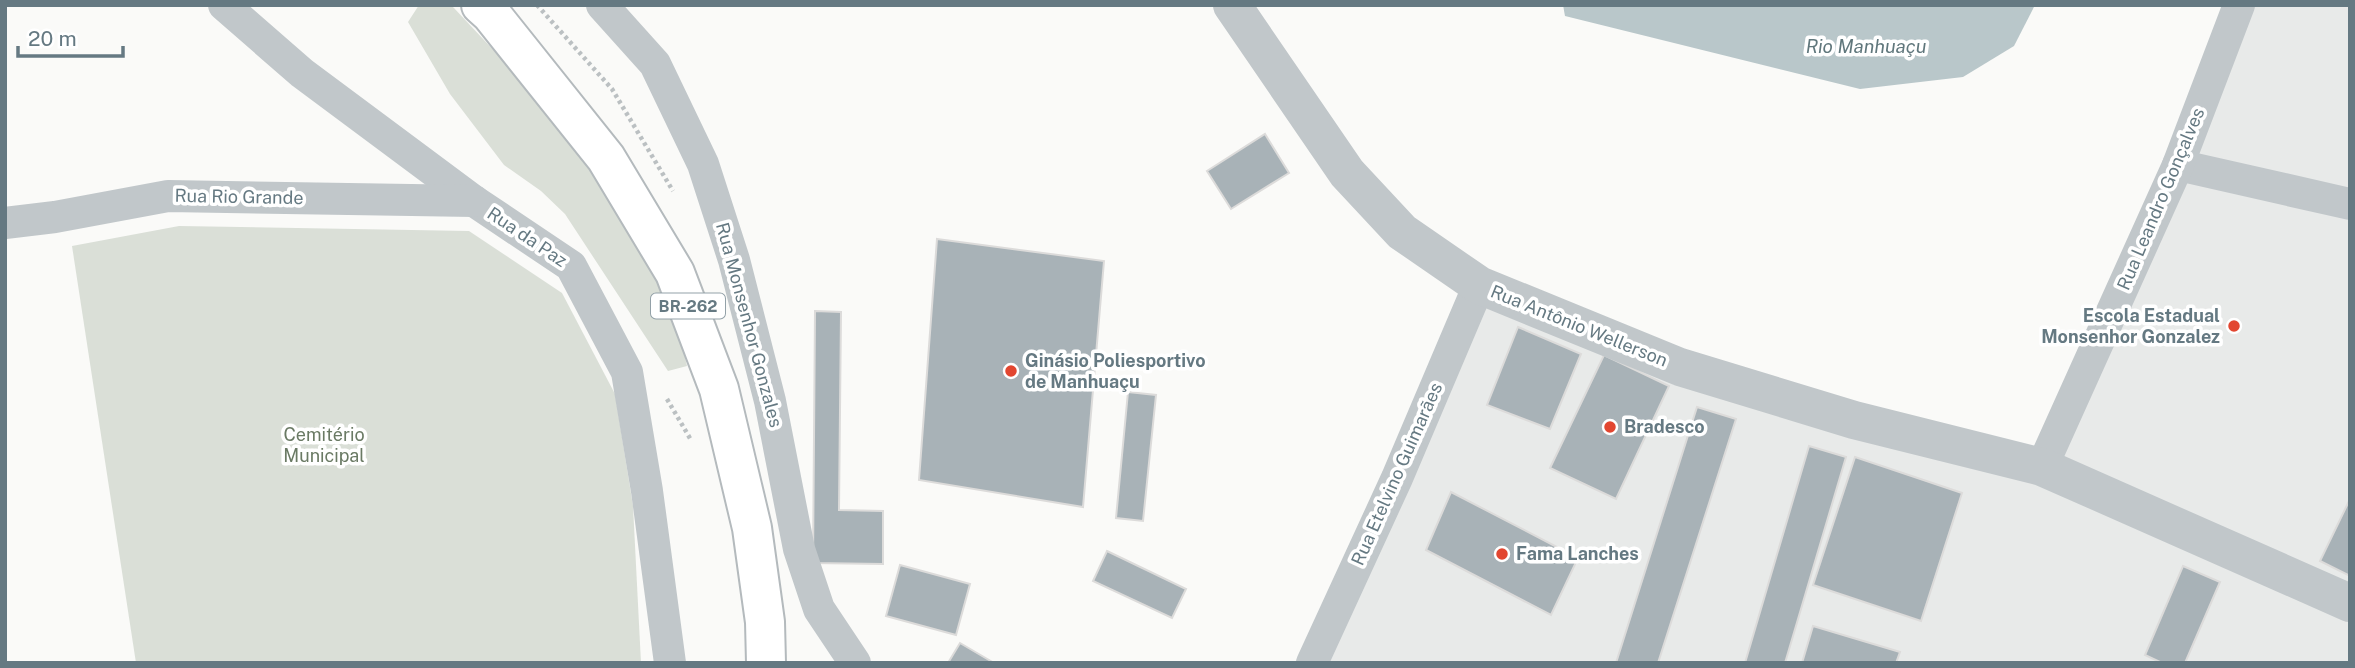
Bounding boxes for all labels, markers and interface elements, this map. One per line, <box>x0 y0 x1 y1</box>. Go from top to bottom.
scale bar <box>18 14 122 58</box>
text: 20 m <box>28 26 77 51</box>
water label: Rio Manhuaçu <box>1806 35 1926 57</box>
street label: Rua Leandro Gonçalves <box>2113 104 2209 293</box>
street label: Rua Rio Grande <box>174 185 304 208</box>
street label: Rua da Paz <box>483 202 571 271</box>
street label: Rua Monsenhor Gonzales <box>712 220 787 430</box>
street label: Rua Antônio Wellerson <box>1488 280 1671 371</box>
road number: BR-262 <box>651 294 725 318</box>
place label: Escola Estadual Monsenhor Gonzalez <box>2041 305 2220 347</box>
marker: Escola Estadual Monsenhor Gonzalez <box>2226 318 2242 334</box>
place label: Ginásio Poliesportivo de Manhuaçu <box>1025 350 1206 392</box>
marker: Ginásio Poliesportivo de Manhuaçu <box>1003 363 1019 379</box>
street label: Rua Etelvino Guimarães <box>1347 379 1446 568</box>
place label: Bradesco <box>1624 416 1705 437</box>
marker: Bradesco <box>1602 419 1618 435</box>
park label: Cemitério Municipal <box>283 424 365 466</box>
place label: Fama Lanches <box>1516 543 1639 564</box>
marker: Fama Lanches <box>1494 546 1510 562</box>

